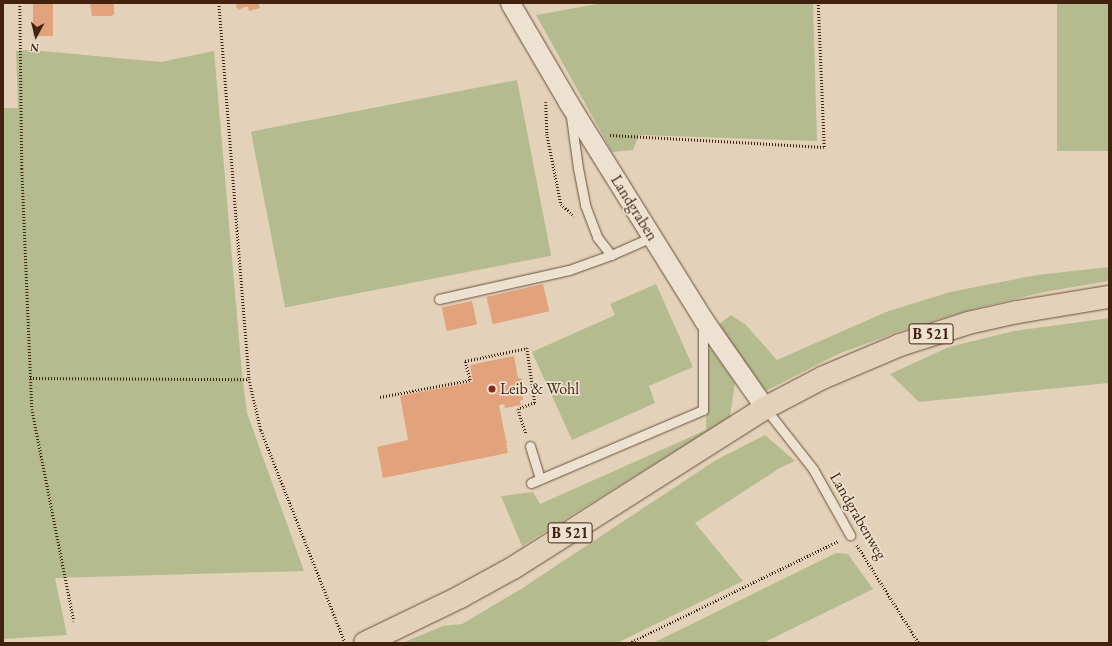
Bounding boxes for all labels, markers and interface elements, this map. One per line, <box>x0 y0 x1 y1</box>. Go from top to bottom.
north arrow <box>16 16 56 56</box>
text: N <box>29 40 40 55</box>
street label: Landgraben <box>606 172 662 244</box>
road number: B 521 <box>908 321 954 347</box>
place label: Leib & Wohl <box>500 379 579 399</box>
marker: Leib & Wohl <box>487 384 497 394</box>
street label: Landgrabenweg <box>825 469 891 563</box>
road number: B 521 <box>547 520 593 546</box>

